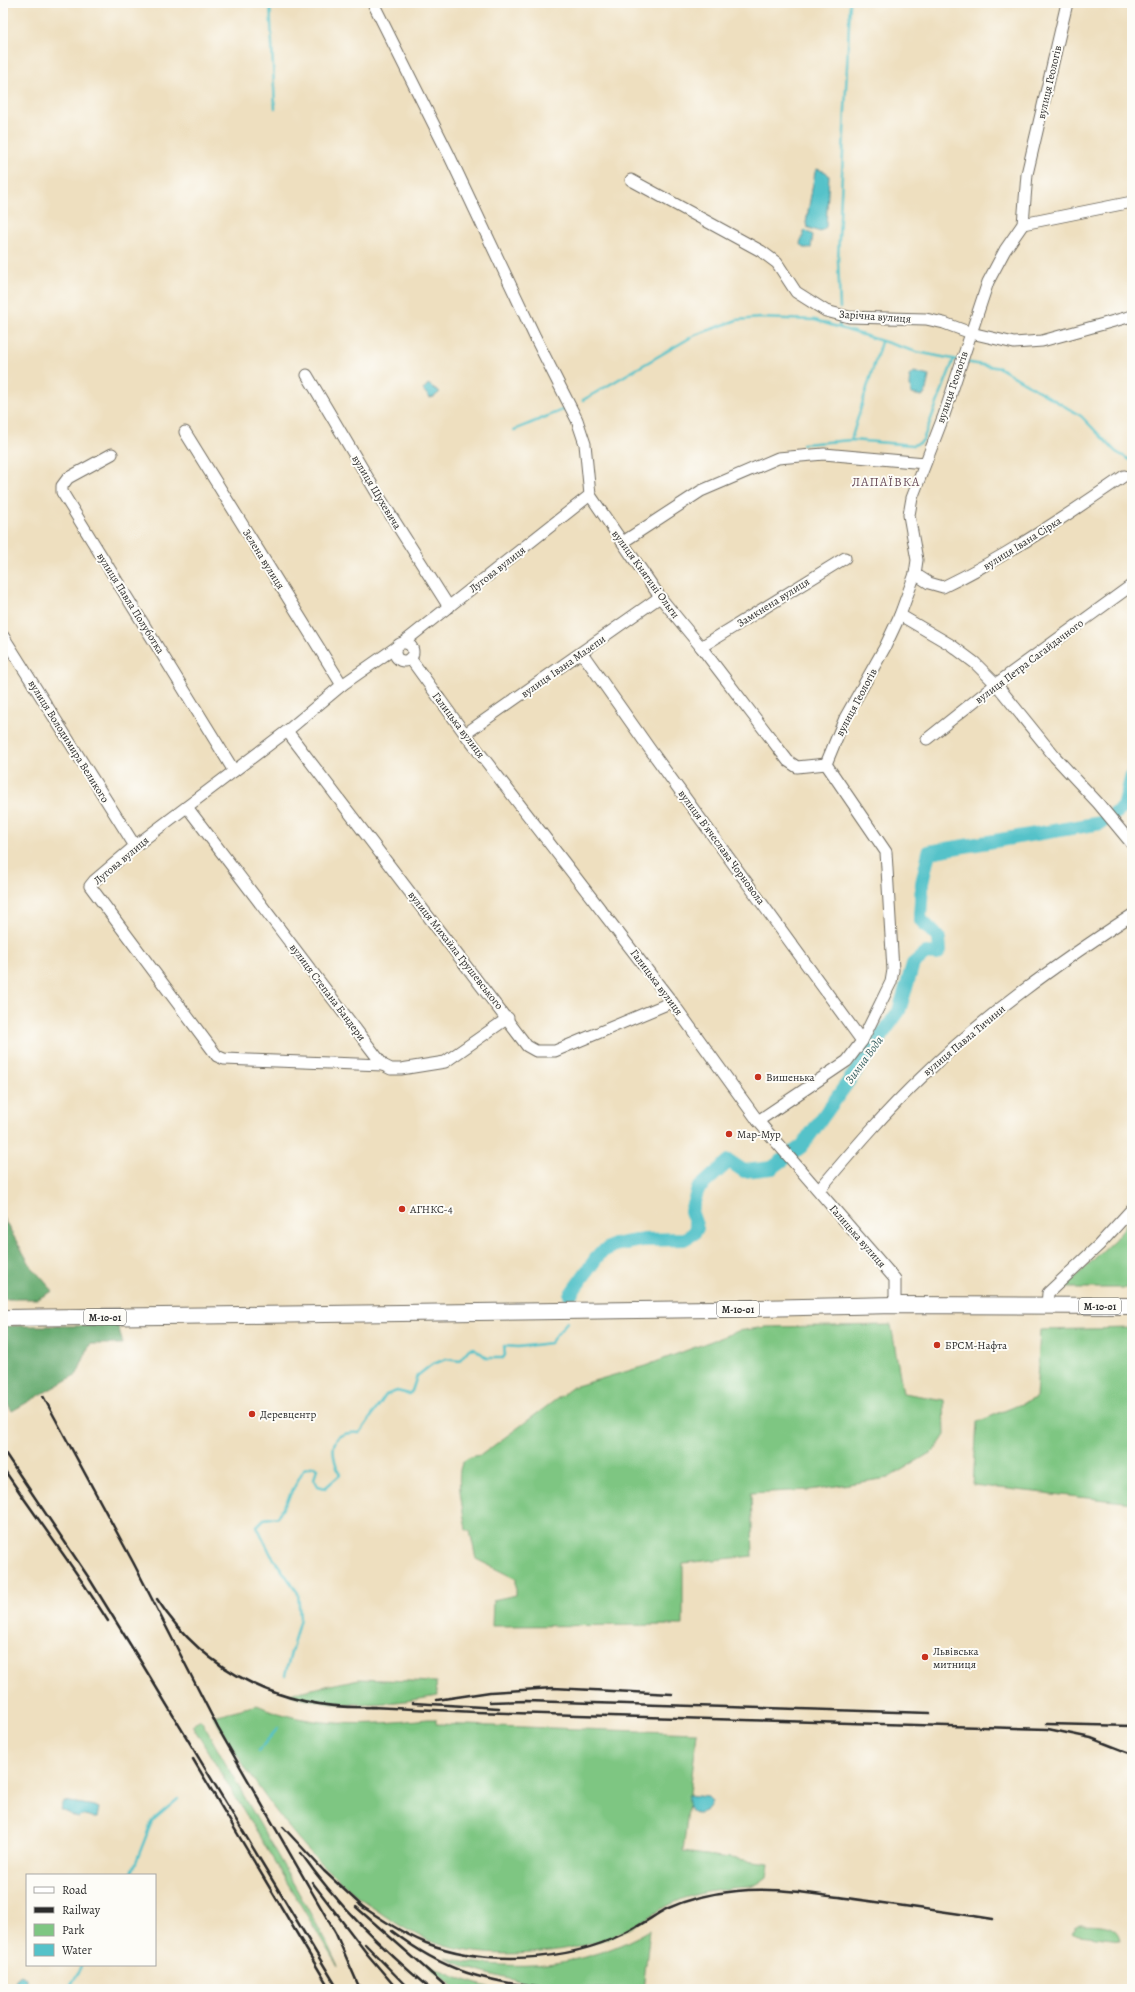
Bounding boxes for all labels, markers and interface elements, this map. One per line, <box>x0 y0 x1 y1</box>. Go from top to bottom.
street label: вулиця Геологів <box>1034 44 1065 120</box>
street label: Зарічна вулиця <box>838 306 912 327</box>
street label: вулиця Геологів <box>933 349 972 425</box>
street label: вулиця Шухевича <box>348 452 405 533</box>
district label: ЛАПАЇВКА <box>852 473 920 490</box>
street label: вулиця Івана Сірка <box>980 513 1065 574</box>
street label: Зелена вулиця <box>239 526 288 592</box>
street label: вулиця Княгині Ольги <box>608 527 683 622</box>
street label: Лугова вулиця <box>466 543 529 596</box>
street label: вулиця Павла Полуботка <box>93 550 168 658</box>
street label: Замкнена вулиця <box>734 574 812 631</box>
street label: вулиця Петра Сагайдачного <box>972 615 1087 707</box>
street label: вулиця Івана Мазепи <box>518 632 609 701</box>
street label: вулиця Геологів <box>832 666 881 739</box>
street label: вулиця Володимира Великого <box>25 677 113 806</box>
street label: Галицька вулиця <box>429 689 488 761</box>
street label: вулиця Вʼячеслава Чорновола <box>675 787 769 909</box>
street label: Лугова вулиця <box>90 833 152 888</box>
street label: вулиця Михайла Грушевського <box>405 888 507 1013</box>
street label: вулиця Степана Бандери <box>286 941 369 1044</box>
street label: Галицька вулиця <box>627 946 686 1018</box>
street label: вулиця Павла Тичини <box>920 1002 1009 1079</box>
water label: Зимна Вода <box>841 1033 887 1087</box>
place label: Вишенька <box>766 1070 816 1085</box>
marker: Вишенька <box>753 1072 763 1082</box>
place label: Мар-Мур <box>737 1127 781 1142</box>
marker: Мар-Мур <box>724 1129 734 1139</box>
place label: АГНКС-4 <box>409 1202 453 1217</box>
street label: Галицька вулиця <box>826 1202 889 1271</box>
marker: АГНКС-4 <box>397 1204 407 1214</box>
road number: М-10-01 <box>1079 1298 1121 1314</box>
road number: М-10-01 <box>717 1301 759 1317</box>
road number: М-10-01 <box>84 1309 126 1325</box>
place label: БРСМ-Нафта <box>945 1338 1008 1353</box>
marker: БРСМ-Нафта <box>932 1340 942 1350</box>
place label: Деревцентр <box>260 1407 316 1422</box>
marker: Деревцентр <box>247 1409 257 1419</box>
place label: Львівська митниця <box>933 1644 979 1672</box>
marker: Львівська митниця <box>920 1652 930 1662</box>
legend <box>26 1874 156 1966</box>
text: Road <box>62 1882 88 1898</box>
text: Railway <box>62 1902 101 1918</box>
text: Park <box>62 1922 85 1938</box>
text: Water <box>61 1942 92 1958</box>

